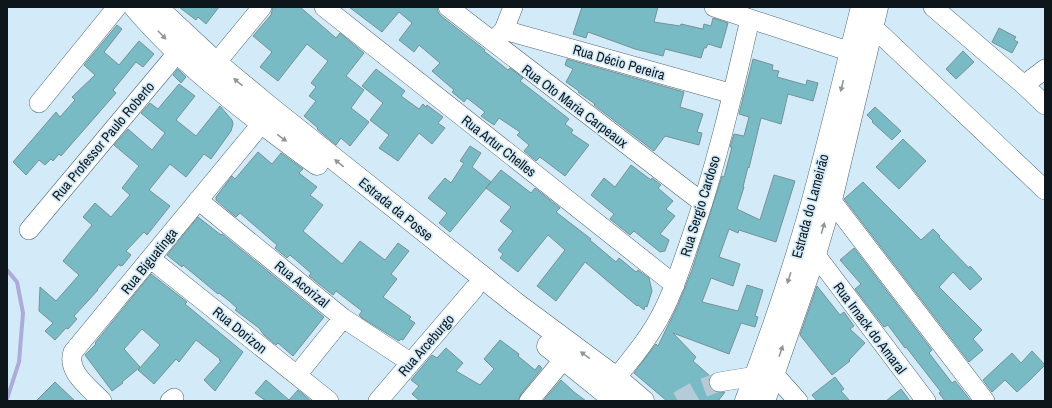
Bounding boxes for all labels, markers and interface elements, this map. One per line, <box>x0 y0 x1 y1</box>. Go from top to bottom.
one-way arrow <box>157 31 166 40</box>
street label: Rua Décio Pereira <box>571 40 668 84</box>
street label: Rua Oto Maria Carpeaux <box>518 60 632 152</box>
one-way arrow <box>233 77 243 86</box>
street label: Rua Professor Paulo Roberto <box>48 78 158 204</box>
one-way arrow <box>839 80 845 92</box>
street label: Rua Artur Chelles <box>458 111 540 181</box>
one-way arrow <box>276 134 287 142</box>
street label: Estrada do Lameirão <box>787 152 833 260</box>
street label: Rua Sergio Cardoso <box>676 153 724 259</box>
one-way arrow <box>334 159 345 168</box>
street label: Estrada da Posse <box>355 173 437 245</box>
one-way arrow <box>820 222 826 234</box>
street label: Rua Biguatinga <box>117 224 181 298</box>
street label: Rua Acorizal <box>271 257 333 311</box>
one-way arrow <box>786 273 792 285</box>
street label: Rua Irnack do Amaral <box>830 279 910 377</box>
street label: Rua Dorizon <box>209 303 271 357</box>
street label: Rua Arceburgo <box>394 310 458 380</box>
one-way arrow <box>778 344 784 356</box>
one-way arrow <box>580 351 590 359</box>

